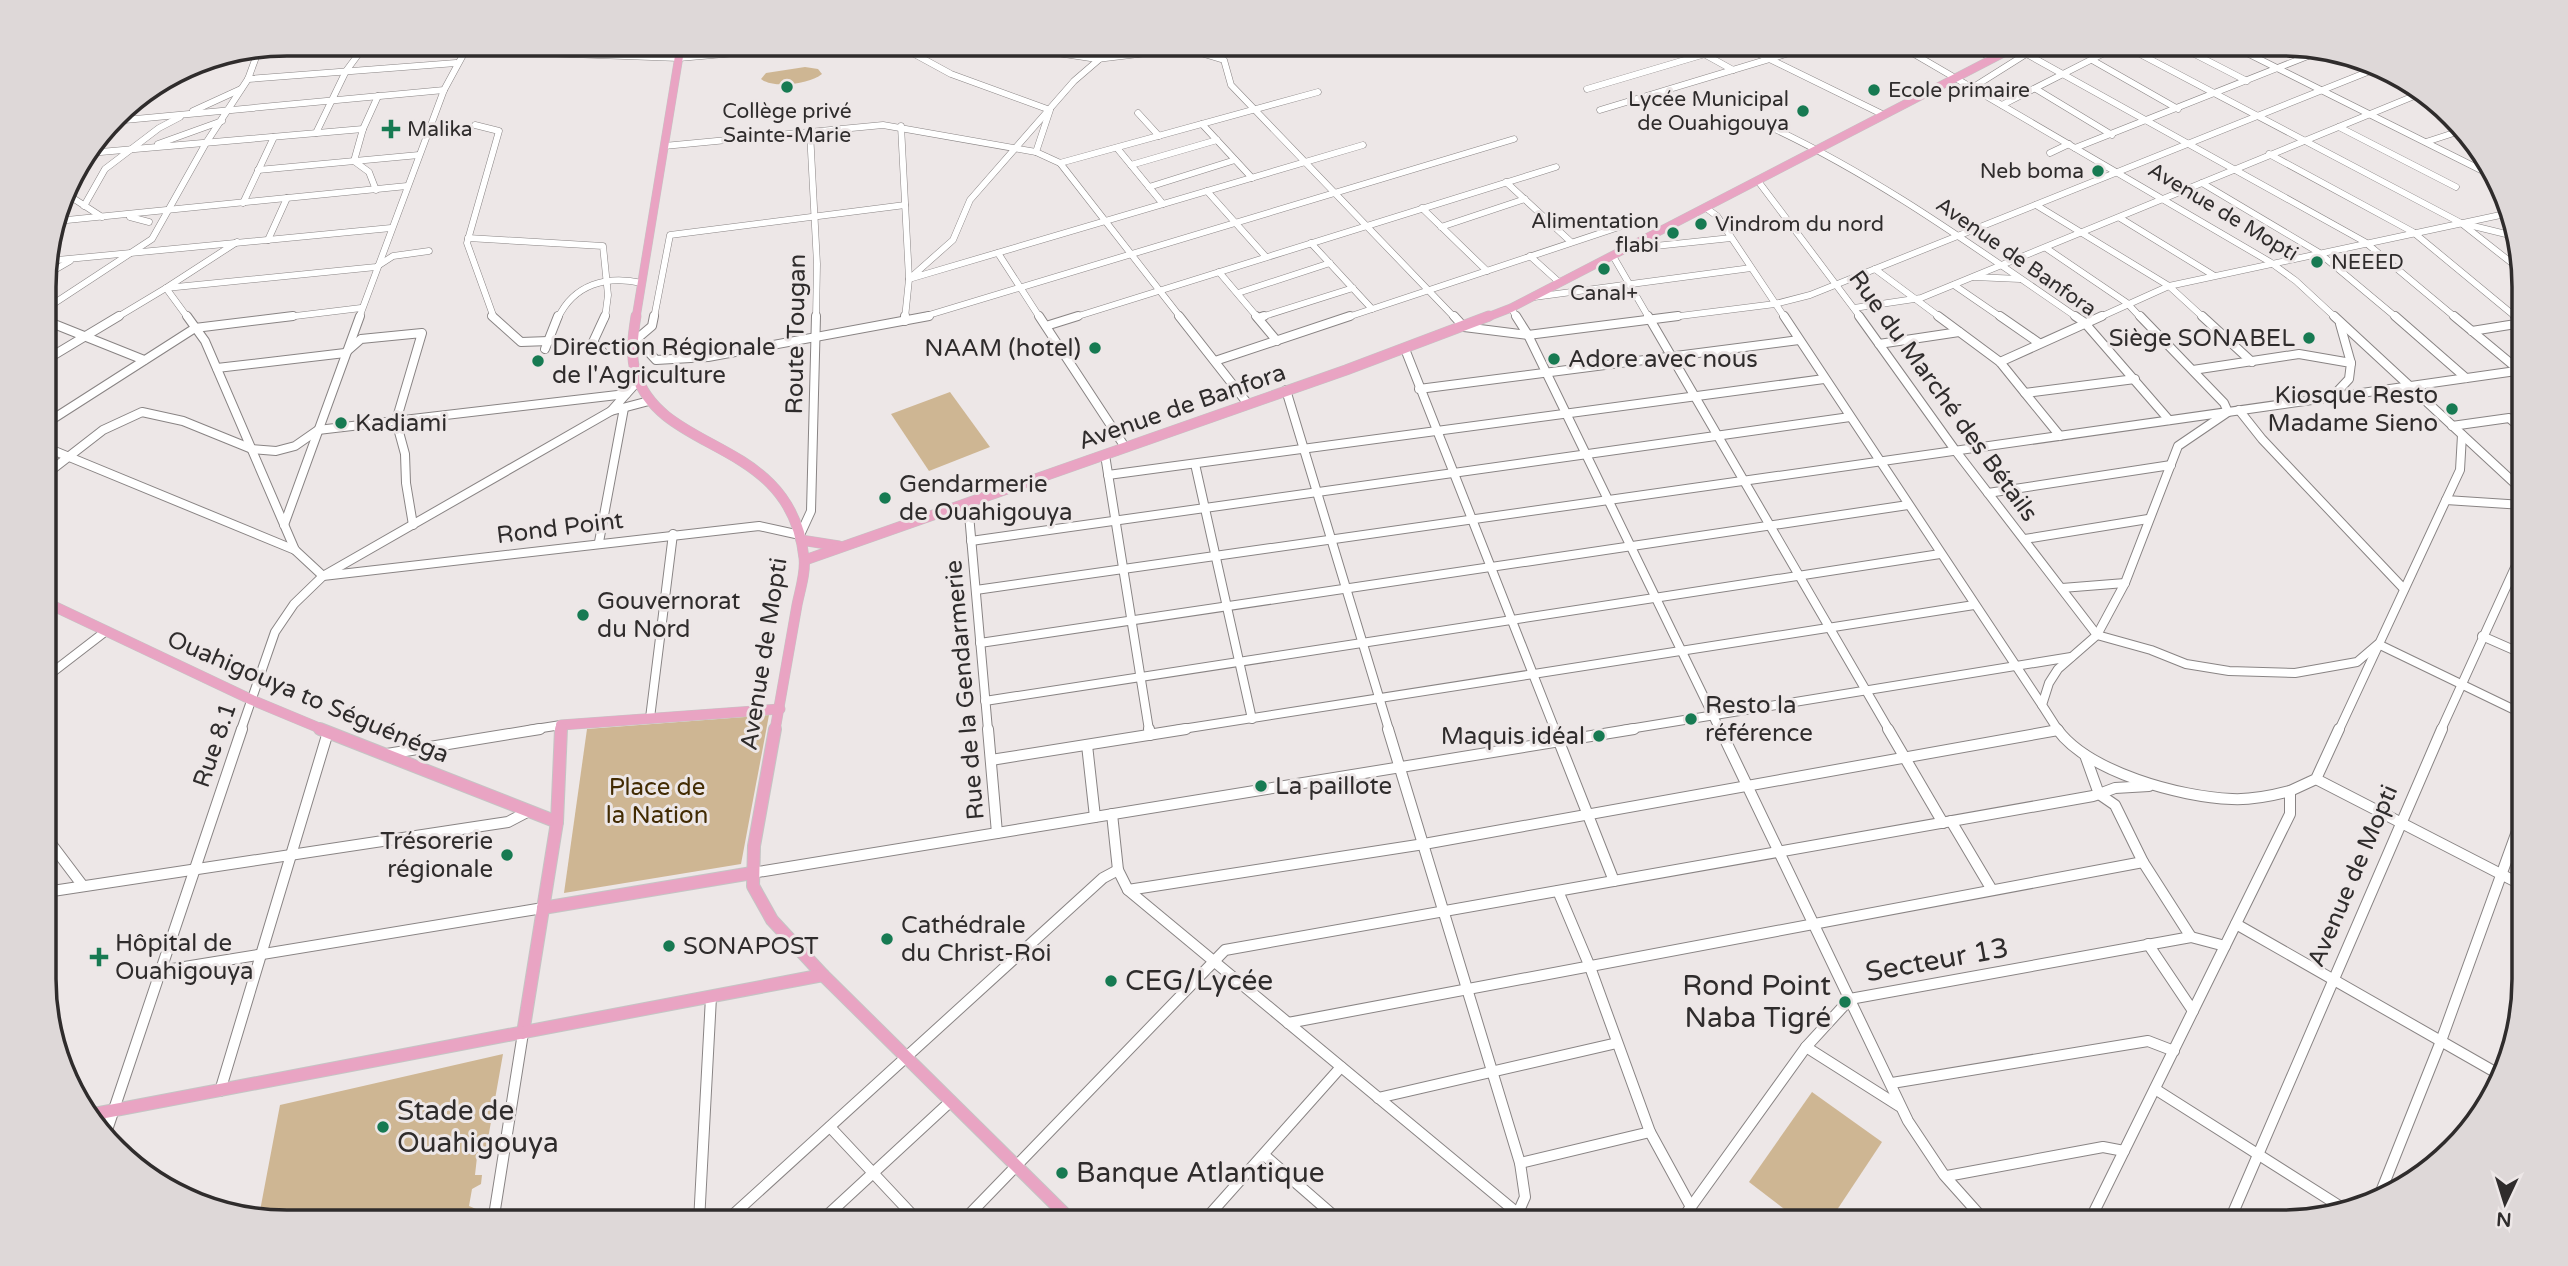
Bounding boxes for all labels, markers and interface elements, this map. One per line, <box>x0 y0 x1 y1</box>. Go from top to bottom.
place label: Ecole primaire <box>1888 78 2030 103</box>
marker: Collège privé Sainte-Marie <box>779 79 795 95</box>
marker: Ecole primaire <box>1866 82 1882 98</box>
place label: Lycée Municipal de Ouahigouya <box>1628 87 1789 136</box>
place label: Collège privé Sainte-Marie <box>722 99 852 148</box>
marker: Lycée Municipal de Ouahigouya <box>1795 103 1811 119</box>
place label: Malika <box>407 117 473 142</box>
marker: Malika <box>381 119 401 139</box>
street label: Avenue de Mopti <box>2144 157 2302 267</box>
place label: Neb boma <box>1980 159 2084 184</box>
marker: Neb boma <box>2090 163 2106 179</box>
street label: Avenue de Banfora <box>1931 192 2101 322</box>
place label: Alimentation flabi <box>1531 209 1659 258</box>
place label: Vindrom du nord <box>1715 212 1884 237</box>
marker: Vindrom du nord <box>1693 216 1709 232</box>
marker: Alimentation flabi <box>1665 225 1681 241</box>
place label: NEEED <box>2331 250 2404 275</box>
street label: Route Tougan <box>780 253 812 415</box>
marker: NEEED <box>2309 254 2325 270</box>
marker: Canal+ <box>1596 261 1612 277</box>
street label: Rue du Marché des Bétails <box>1842 265 2044 527</box>
place label: Canal+ <box>1570 281 1638 306</box>
place label: Siège SONABEL <box>2109 324 2295 353</box>
marker: Siège SONABEL <box>2301 330 2317 346</box>
place label: Direction Régionale de l'Agriculture <box>552 333 776 390</box>
place label: NAAM (hotel) <box>924 334 1081 363</box>
marker: NAAM (hotel) <box>1087 340 1103 356</box>
place label: Adore avec nous <box>1568 345 1758 374</box>
marker: Adore avec nous <box>1546 351 1562 367</box>
marker: Direction Régionale de l'Agriculture <box>530 353 546 369</box>
street label: Avenue de Banfora <box>1075 358 1289 456</box>
place label: Kiosque Resto Madame Sieno <box>2268 381 2438 438</box>
marker: Kiosque Resto Madame Sieno <box>2444 401 2460 417</box>
place label: Kadiami <box>355 409 447 438</box>
marker: Kadiami <box>333 415 349 431</box>
place label: Gendarmerie de Ouahigouya <box>899 470 1073 527</box>
marker: Gendarmerie de Ouahigouya <box>877 490 893 506</box>
street label: Rond Point <box>495 506 625 550</box>
street label: Avenue de Mopti <box>734 556 794 752</box>
street label: Rue de la Gendarmerie <box>939 559 991 821</box>
place label: Gouvernorat du Nord <box>597 587 740 644</box>
marker: Gouvernorat du Nord <box>575 607 591 623</box>
street label: Ouahigouya to Séguénéga <box>163 624 453 770</box>
place label: Resto la référence <box>1705 691 1813 748</box>
street label: Rue 8.1 <box>187 699 243 791</box>
marker: Resto la référence <box>1683 711 1699 727</box>
place label: Maquis idéal <box>1441 722 1585 751</box>
marker: Maquis idéal <box>1591 728 1607 744</box>
place label: La paillote <box>1275 772 1392 801</box>
park label: Place de la Nation <box>606 773 708 830</box>
marker: La paillote <box>1253 778 1269 794</box>
street label: Avenue de Mopti <box>2302 781 2404 971</box>
place label: Trésorerie régionale <box>380 827 493 884</box>
marker: Trésorerie régionale <box>499 847 515 863</box>
place label: Cathédrale du Christ-Roi <box>901 911 1052 968</box>
place label: Hôpital de Ouahigouya <box>115 929 254 986</box>
marker: Cathédrale du Christ-Roi <box>879 931 895 947</box>
street label: Secteur 13 <box>1863 931 2011 989</box>
place label: SONAPOST <box>683 932 819 961</box>
marker: SONAPOST <box>661 938 677 954</box>
marker: Hôpital de Ouahigouya <box>89 947 109 967</box>
place label: CEG/Lycée <box>1125 964 1273 998</box>
place label: Rond Point Naba Tigré <box>1682 969 1831 1035</box>
marker: CEG/Lycée <box>1103 973 1119 989</box>
marker: Rond Point Naba Tigré <box>1837 994 1853 1010</box>
place label: Stade de Ouahigouya <box>397 1094 559 1160</box>
marker: Stade de Ouahigouya <box>375 1119 391 1135</box>
place label: Banque Atlantique <box>1076 1156 1325 1190</box>
marker: Banque Atlantique <box>1054 1165 1070 1181</box>
north arrow <box>2470 1168 2540 1238</box>
text: N <box>2496 1207 2512 1230</box>

